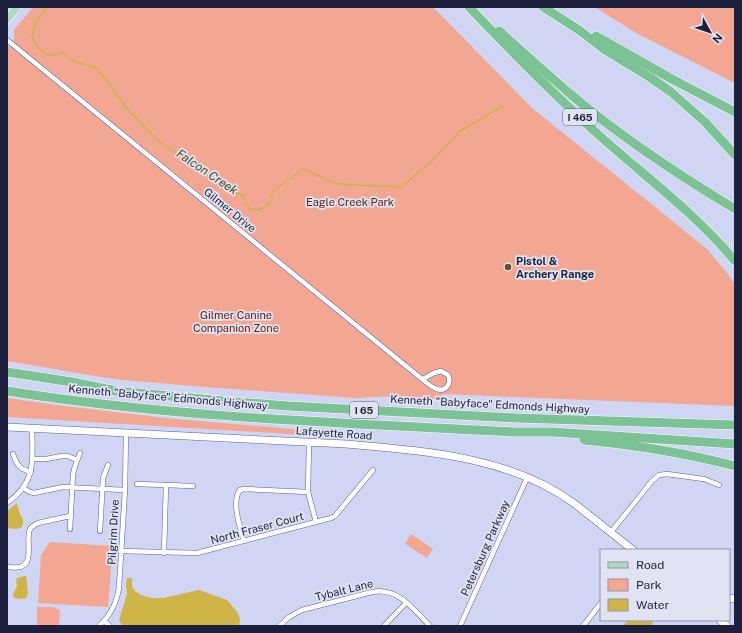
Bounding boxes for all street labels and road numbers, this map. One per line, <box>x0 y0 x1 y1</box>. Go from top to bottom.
road number: I 465 <box>563 109 597 125</box>
street label: Gilmer Drive <box>202 185 258 235</box>
street label: Kenneth "Babyface" Edmonds Highway <box>68 382 268 412</box>
street label: Kenneth "Babyface" Edmonds Highway <box>390 393 590 415</box>
road number: I 65 <box>350 402 378 418</box>
street label: Lafayette Road <box>295 424 373 442</box>
street label: Petersburg Parkway <box>458 498 512 598</box>
street label: Pilgrim Drive <box>105 499 121 565</box>
street label: North Fraser Court <box>209 510 305 546</box>
street label: Tybalt Lane <box>314 577 374 603</box>

